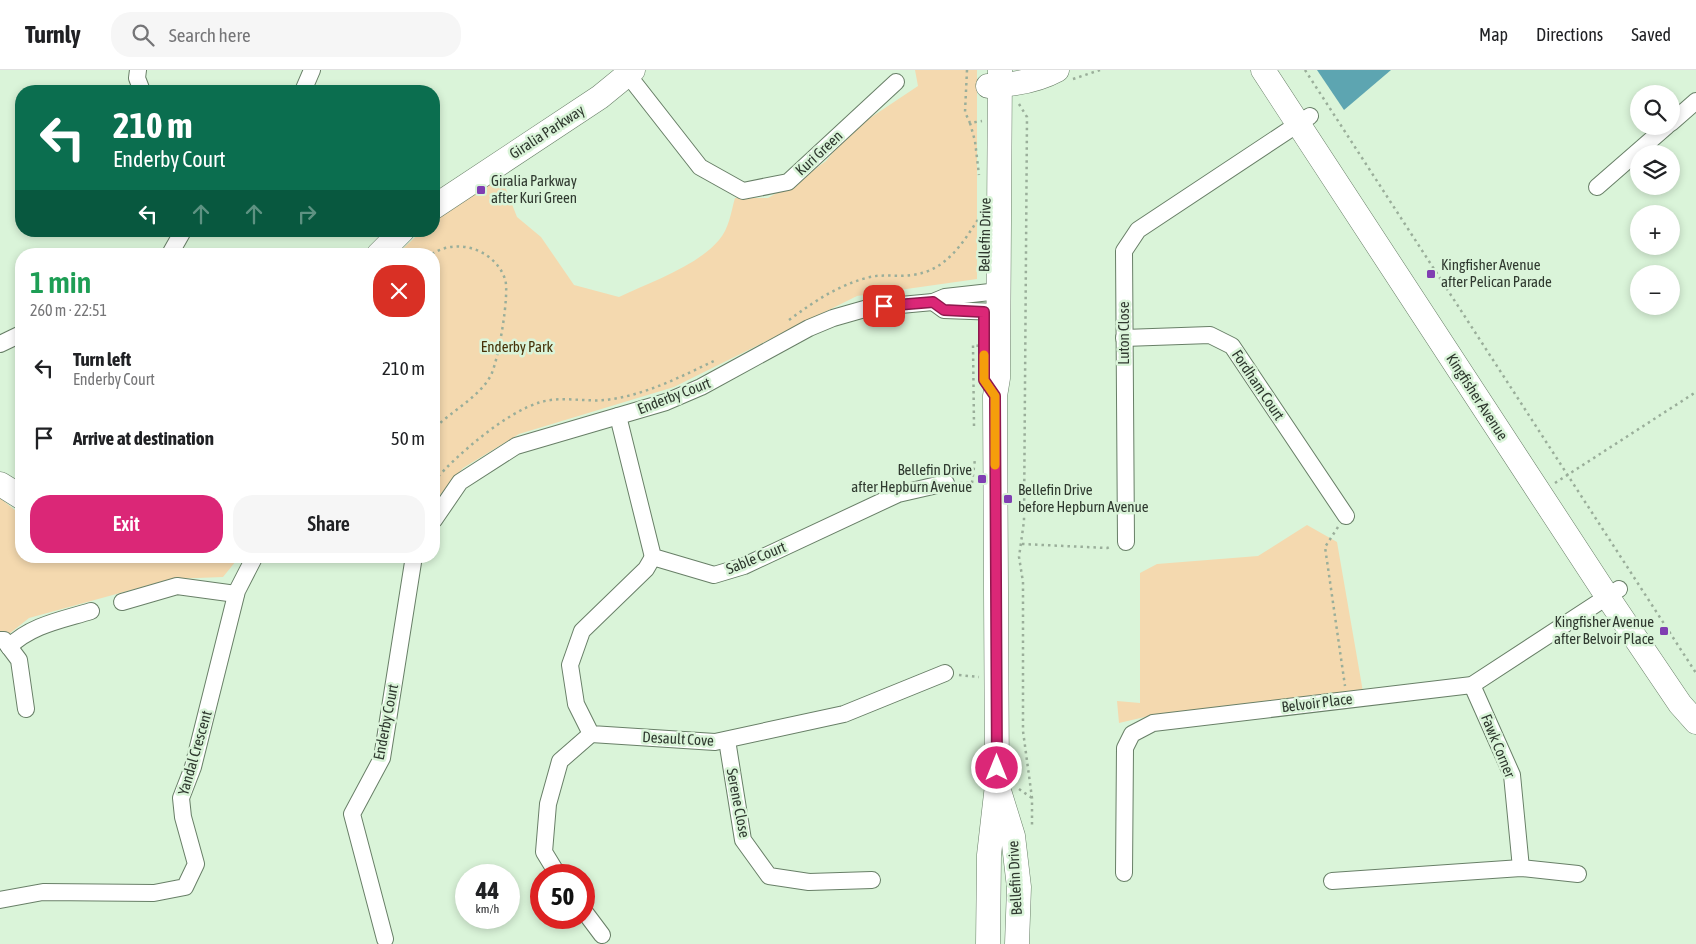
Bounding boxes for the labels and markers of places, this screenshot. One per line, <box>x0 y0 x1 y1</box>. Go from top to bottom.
place label: Giralia Parkway after Kuri Green <box>491 172 577 206</box>
marker: Giralia Parkway after Kuri Green <box>475 184 487 196</box>
place label: Kingfisher Avenue after Pelican Parade <box>1441 256 1552 290</box>
marker: Kingfisher Avenue after Pelican Parade <box>1425 268 1437 280</box>
pin <box>863 285 905 327</box>
place label: Bellefin Drive after Hepburn Avenue <box>851 461 972 495</box>
marker: Bellefin Drive after Hepburn Avenue <box>976 473 988 485</box>
place label: Bellefin Drive before Hepburn Avenue <box>1018 481 1149 515</box>
marker: Bellefin Drive before Hepburn Avenue <box>1002 493 1014 505</box>
place label: Kingfisher Avenue after Belvoir Place <box>1554 613 1654 647</box>
marker: Kingfisher Avenue after Belvoir Place <box>1658 625 1670 637</box>

